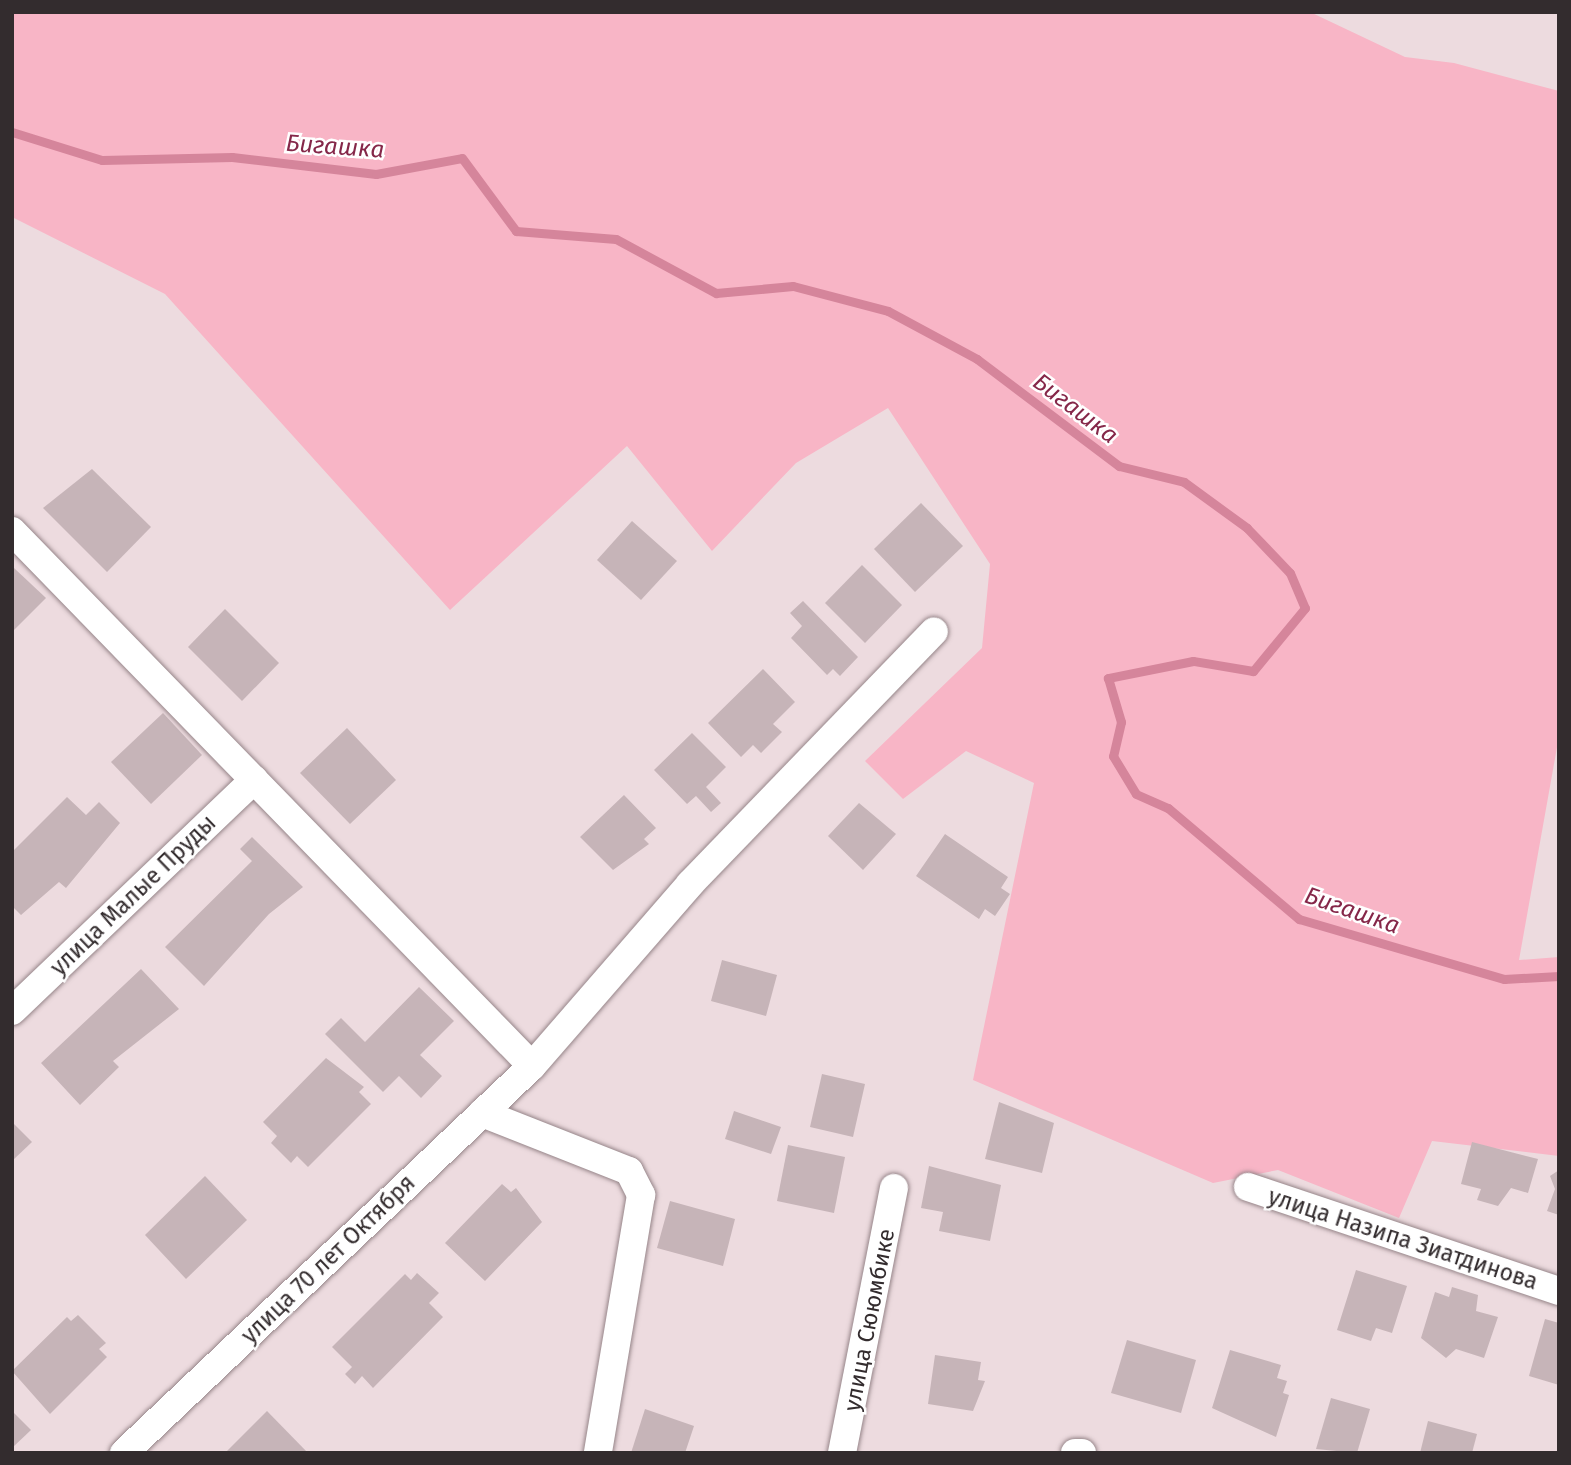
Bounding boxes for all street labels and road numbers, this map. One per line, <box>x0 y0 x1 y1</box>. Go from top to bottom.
street label: улица Малые Пруды <box>45 809 221 981</box>
street label: улица 70 лет Октября <box>235 1169 421 1349</box>
street label: улица Назипа Зиатдинова <box>1265 1182 1541 1296</box>
street label: улица Сююмбике <box>838 1226 900 1414</box>

